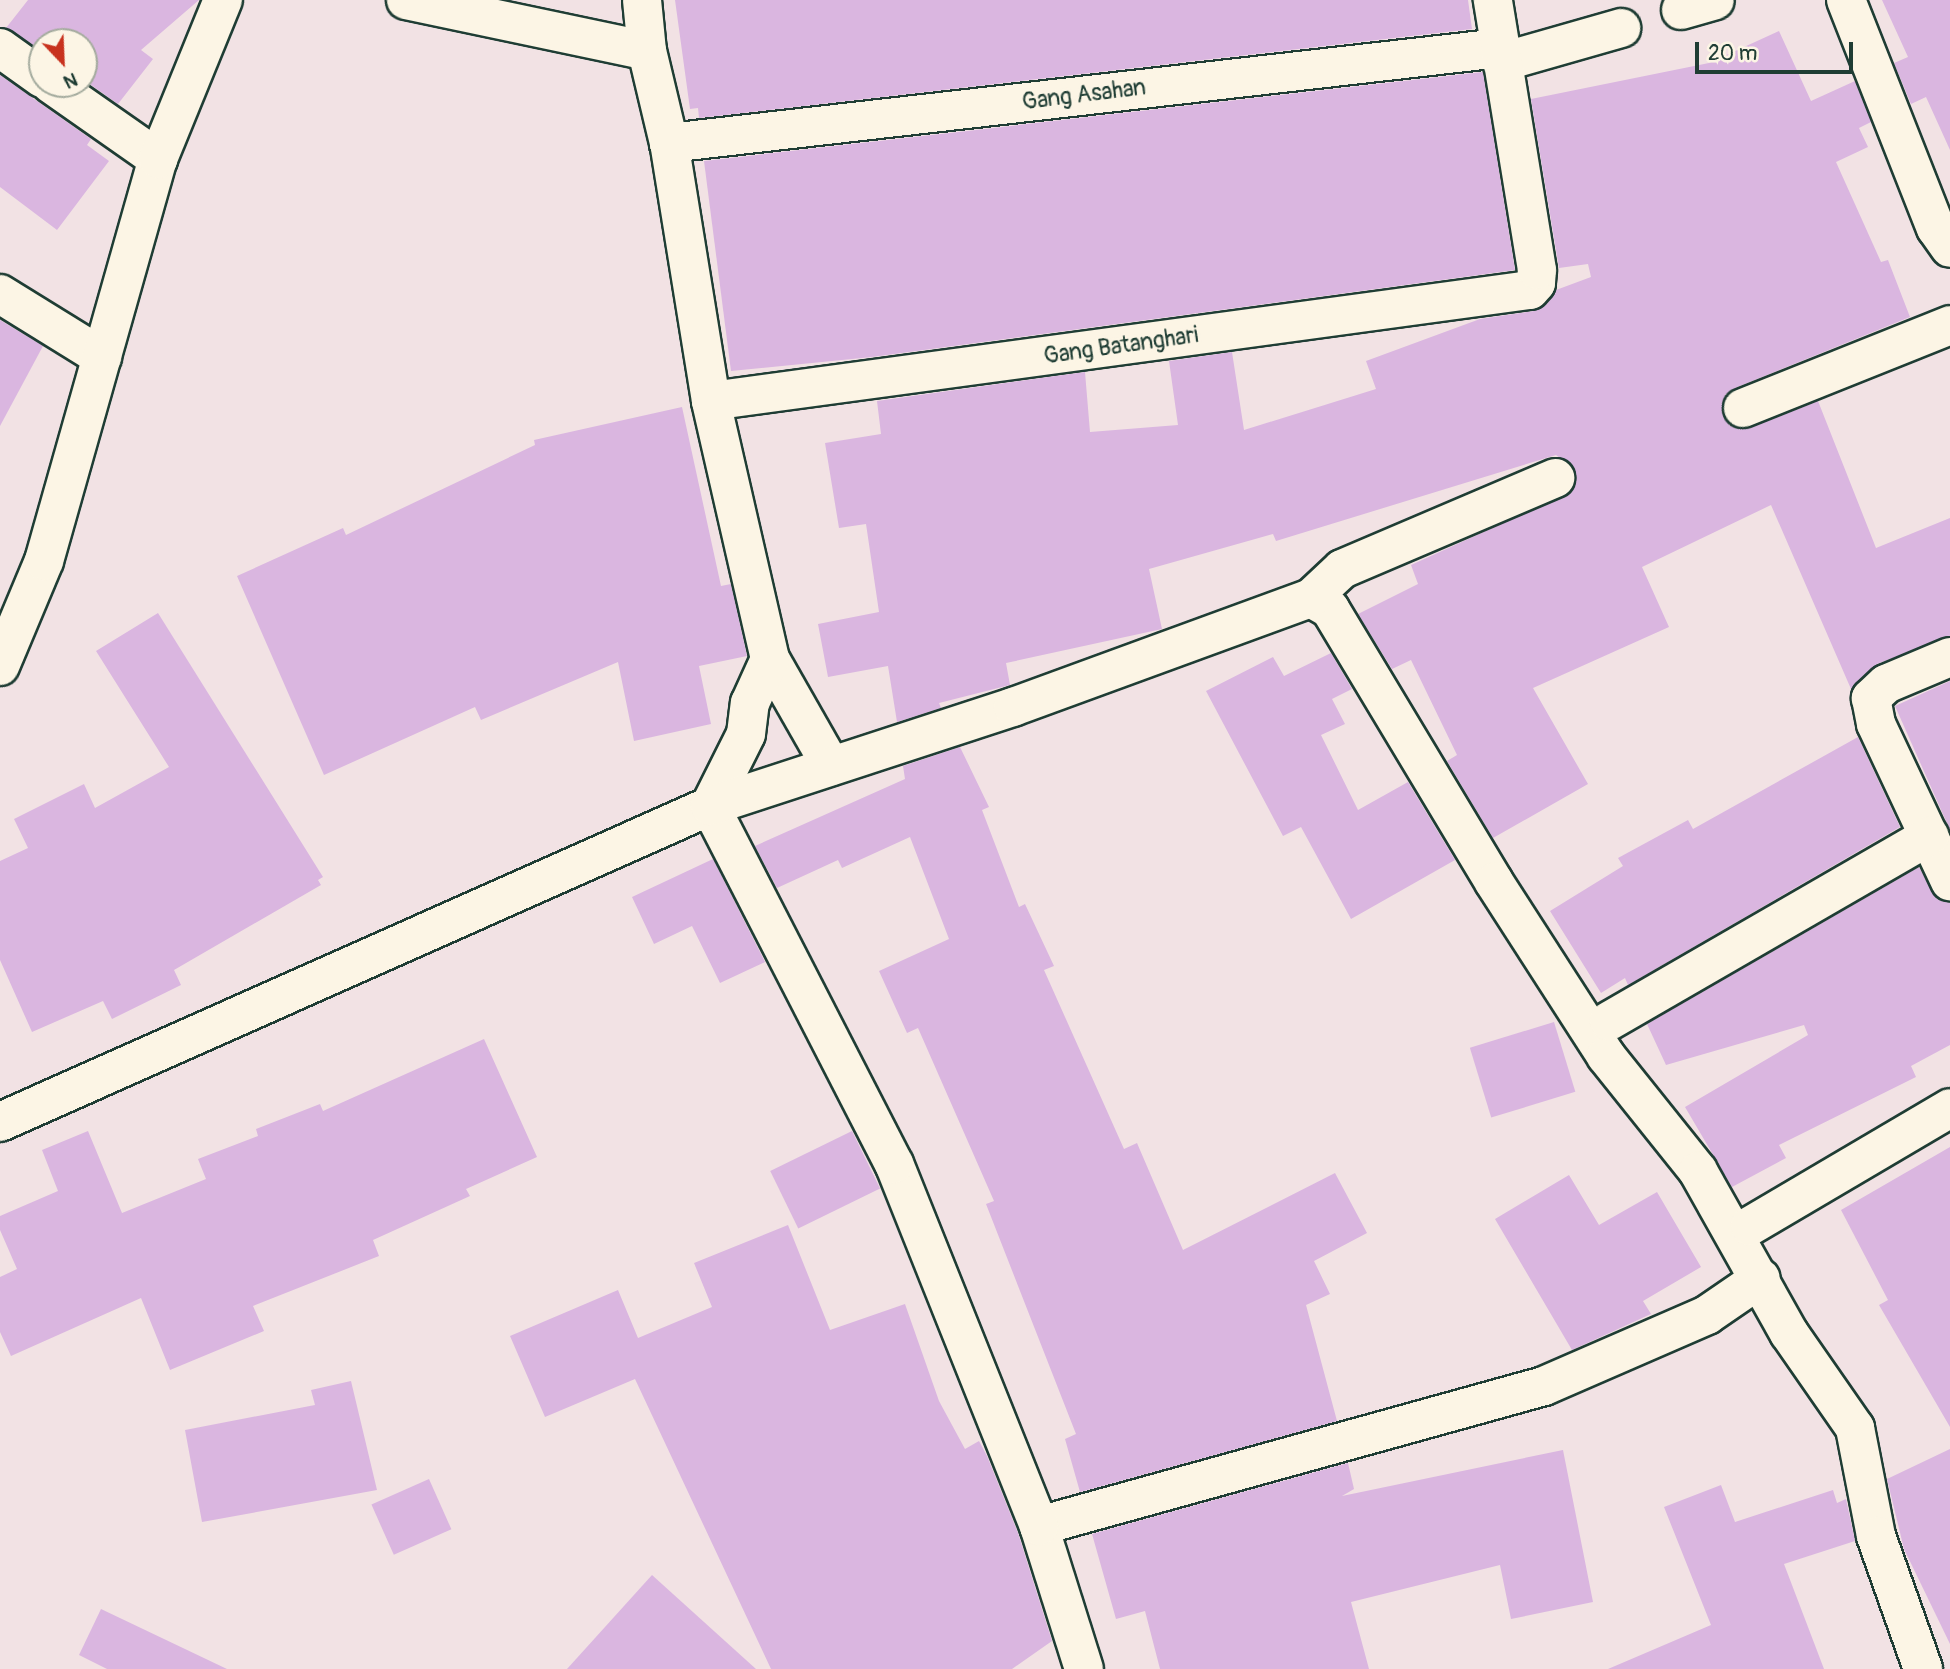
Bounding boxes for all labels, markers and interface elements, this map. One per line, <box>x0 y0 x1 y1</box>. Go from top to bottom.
north arrow <box>28 28 98 98</box>
scale bar <box>1698 28 1856 72</box>
text: 20 m <box>1708 40 1757 67</box>
text: N <box>60 67 81 94</box>
street label: Gang Asahan <box>1021 74 1147 116</box>
street label: Gang Batanghari <box>1042 321 1200 371</box>

